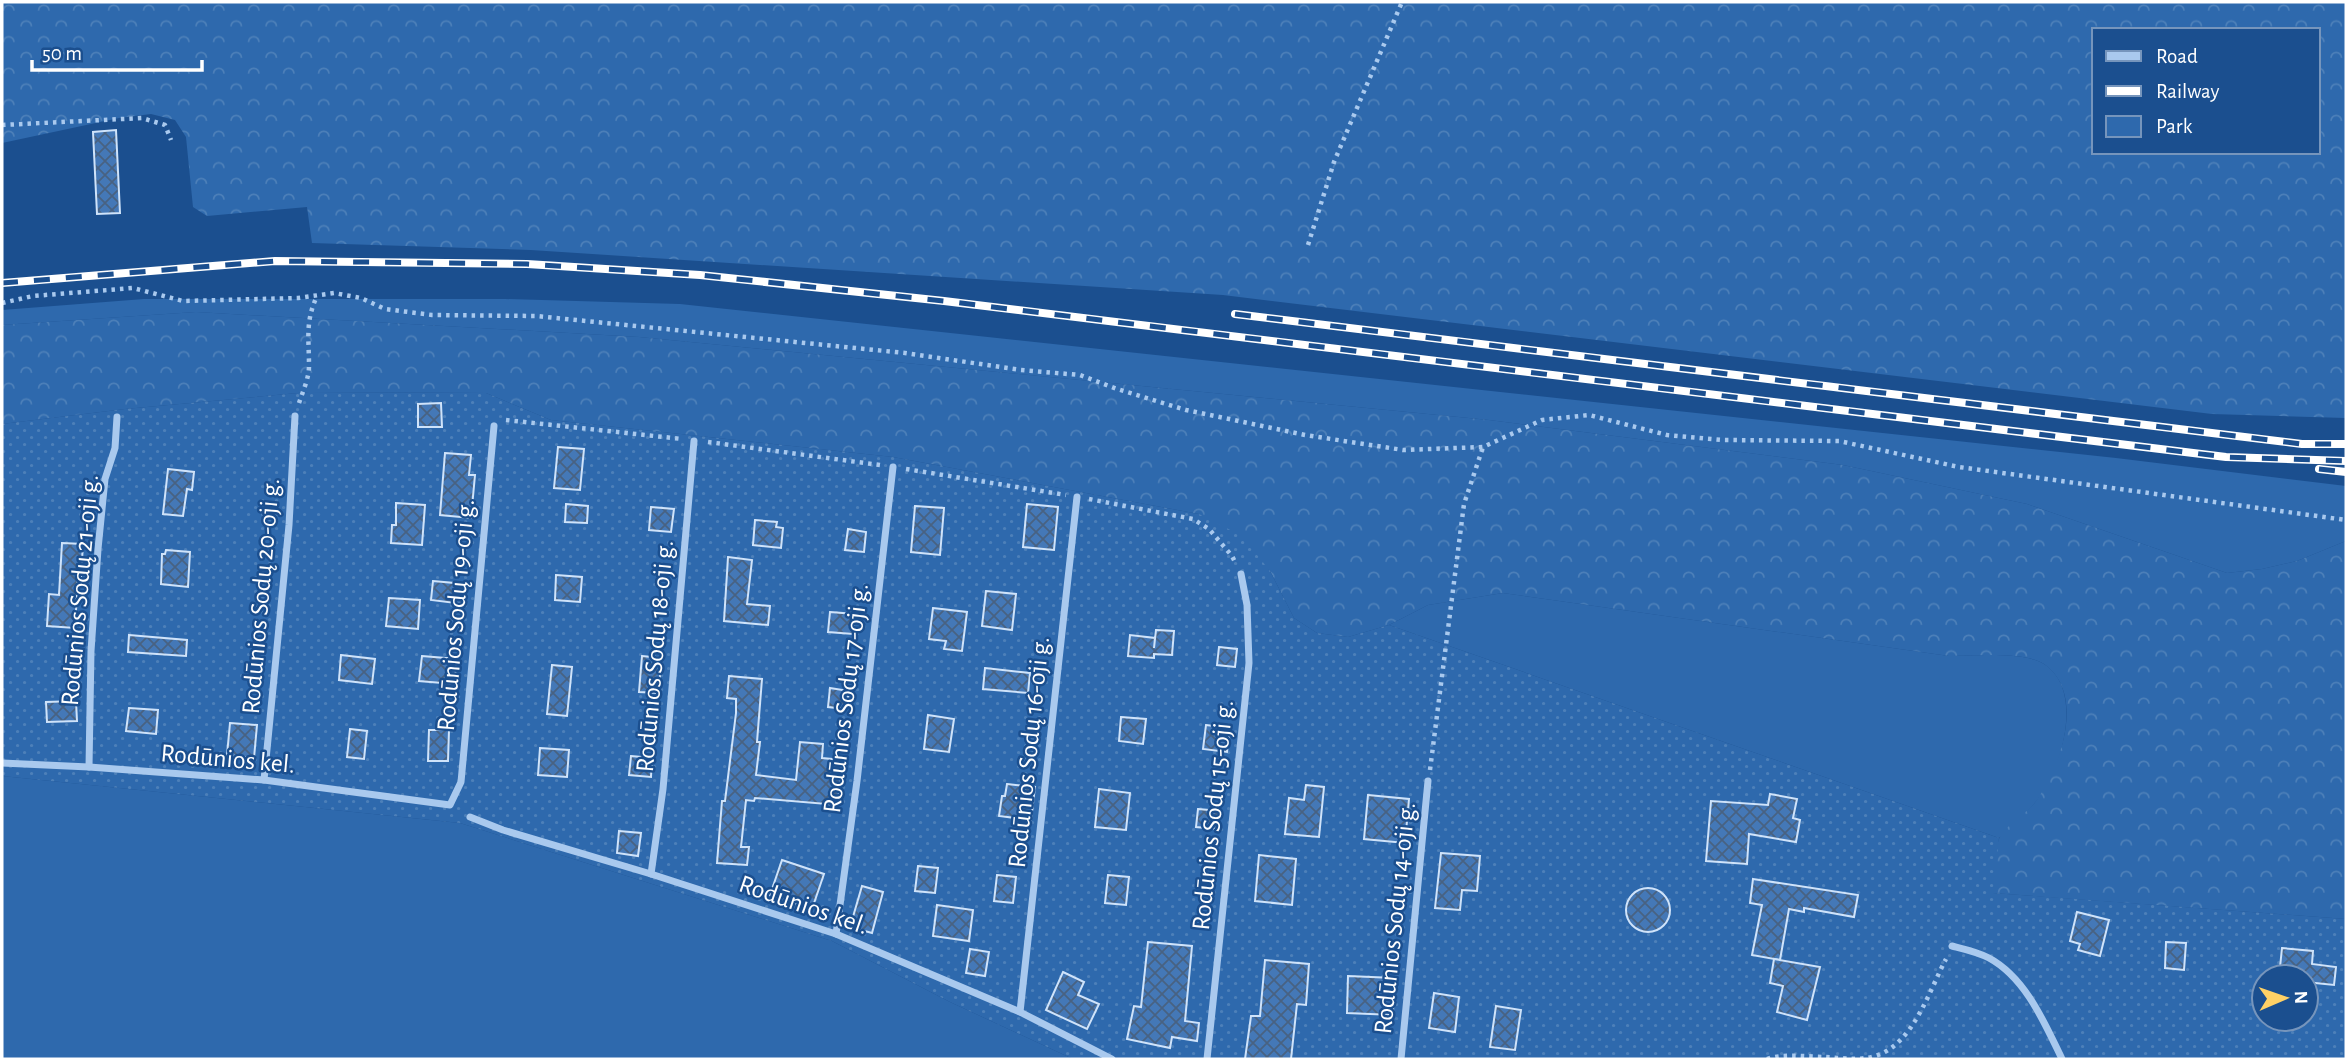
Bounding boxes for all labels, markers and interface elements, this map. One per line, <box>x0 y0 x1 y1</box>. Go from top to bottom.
scale bar <box>32 28 201 72</box>
legend <box>2092 28 2320 154</box>
text: 50 m <box>42 43 82 64</box>
text: Road <box>2156 46 2198 67</box>
text: Railway <box>2156 81 2219 102</box>
text: Park <box>2156 116 2193 137</box>
street label: Rodūnios Sodų 21-oji g. <box>57 473 103 707</box>
street label: Rodūnios Sodų 20-oji g. <box>238 477 284 715</box>
street label: Rodūnios Sodų 19-oji g. <box>433 498 479 732</box>
street label: Rodūnios Sodų 18-oji g. <box>632 539 678 773</box>
street label: Rodūnios Sodų 17-oji g. <box>819 582 873 814</box>
street label: Rodūnios Sodų 16-oji g. <box>1004 635 1054 869</box>
street label: Rodūnios Sodų 15-oji g. <box>1188 699 1238 931</box>
street label: Rodūnios kel. <box>160 740 296 778</box>
street label: Rodūnios Sodų 14-oji g. <box>1370 801 1420 1035</box>
street label: Rodūnios kel. <box>736 871 872 939</box>
north arrow <box>2250 963 2320 1033</box>
text: N <box>2291 991 2310 1004</box>

